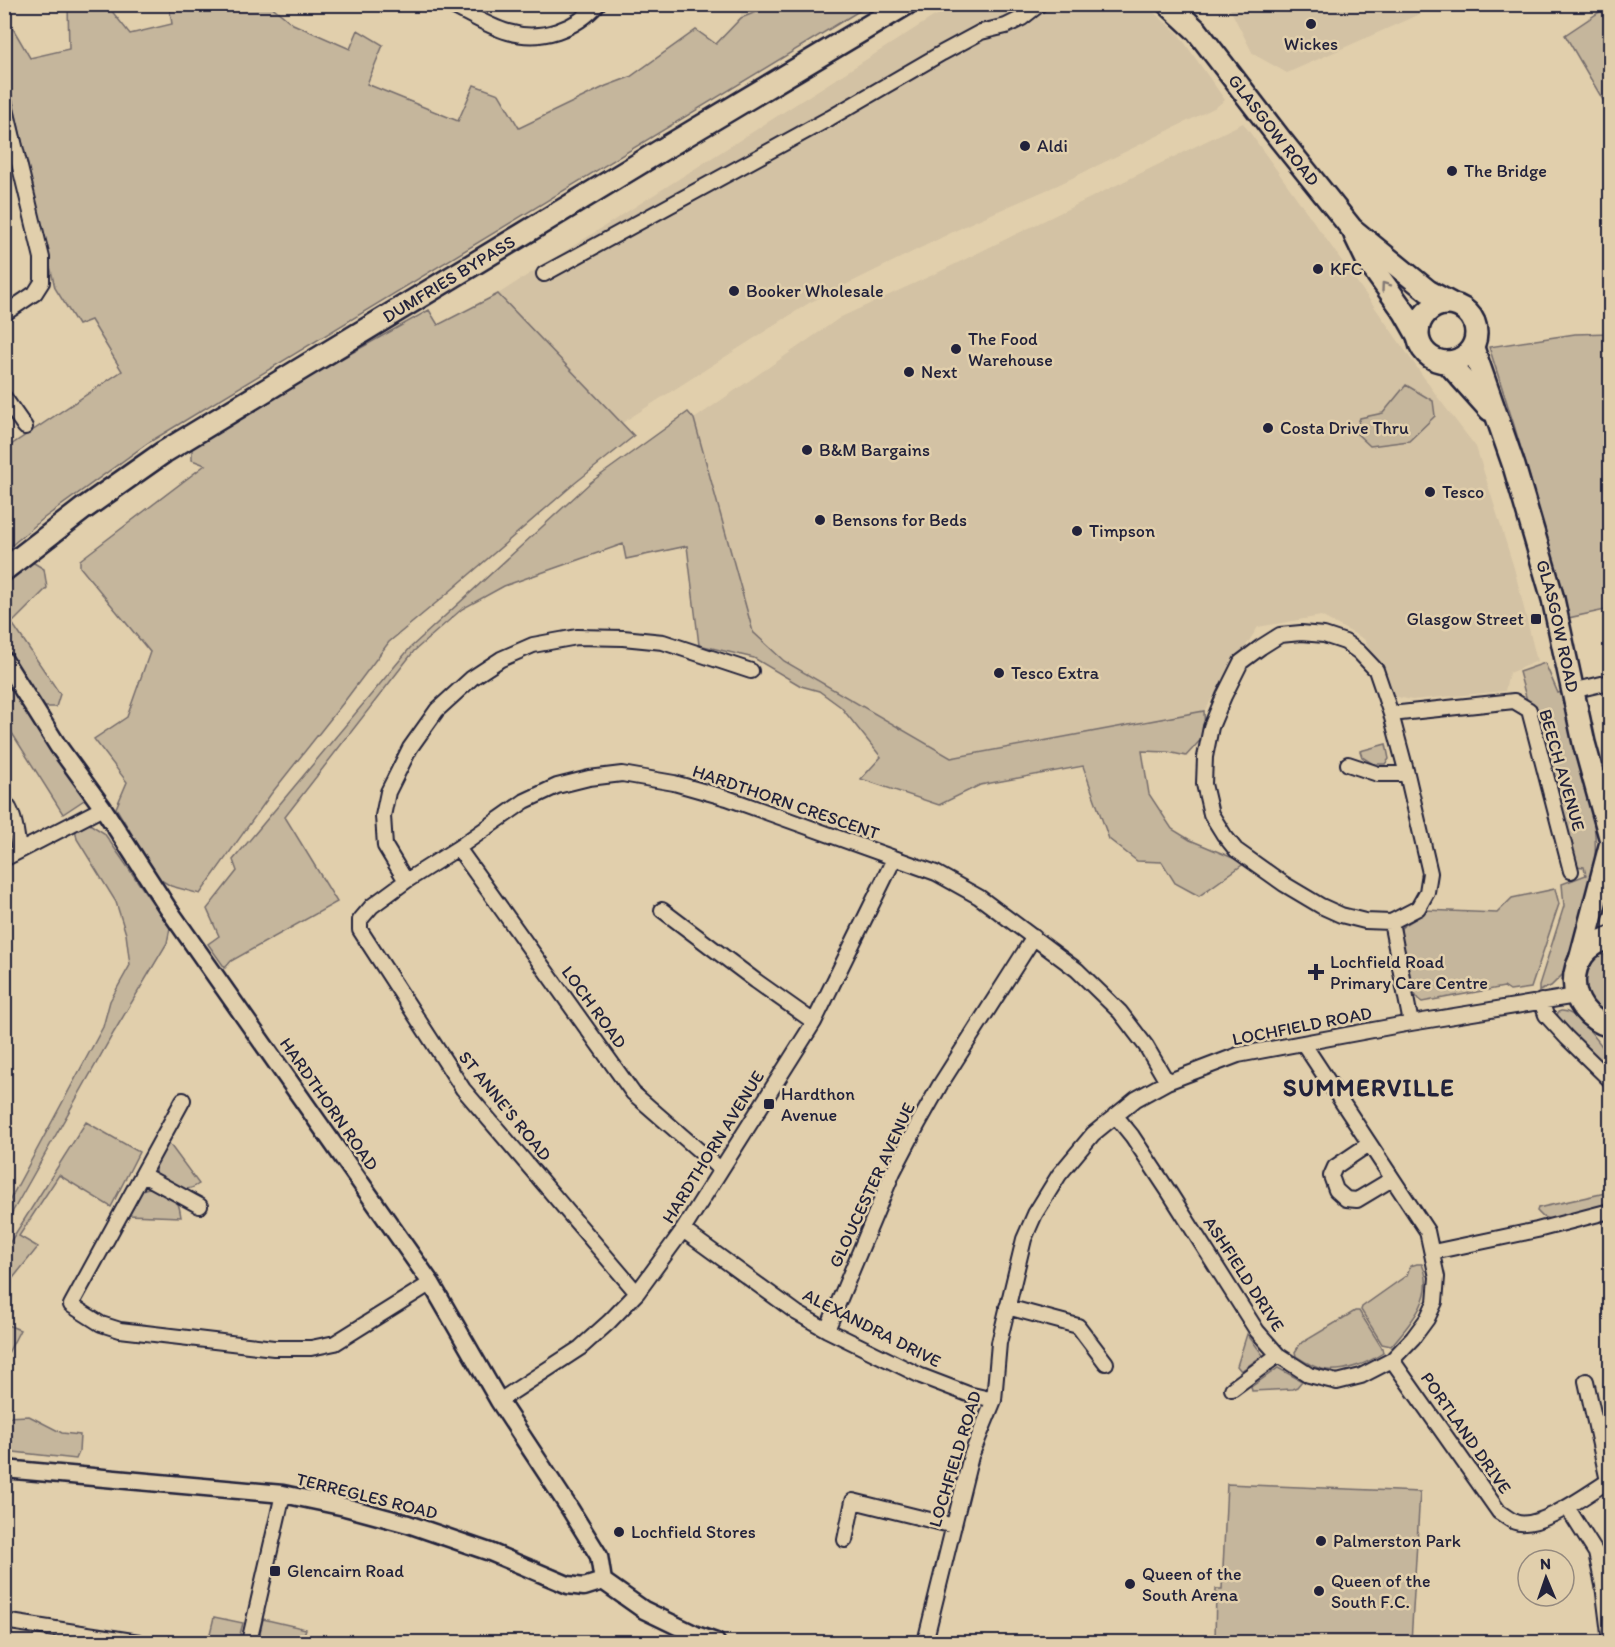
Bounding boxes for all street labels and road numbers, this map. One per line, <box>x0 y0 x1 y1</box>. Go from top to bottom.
street label: GLASGOW ROAD <box>1223 70 1324 190</box>
street label: DUMFRIES BYPASS <box>378 230 519 328</box>
street label: GLASGOW ROAD <box>1531 557 1584 695</box>
street label: BEECH AVENUE <box>1534 706 1590 834</box>
street label: HARDTHORN CRESCENT <box>690 760 882 844</box>
street label: LOCH ROAD <box>557 961 631 1053</box>
street label: LOCHFIELD ROAD <box>1230 1002 1374 1050</box>
street label: HARDTHORN ROAD <box>275 1033 383 1175</box>
street label: ST ANNE'S ROAD <box>454 1047 556 1166</box>
street label: HARDTHORN AVENUE <box>657 1067 769 1227</box>
street label: GLOUCESTER AVENUE <box>824 1099 920 1271</box>
street label: ASHFIELD DRIVE <box>1199 1212 1289 1336</box>
street label: ALEXANDRA DRIVE <box>799 1284 945 1372</box>
street label: PORTLAND DRIVE <box>1416 1368 1516 1498</box>
street label: LOCHFIELD ROAD <box>924 1388 986 1530</box>
street label: TERREGLES ROAD <box>294 1468 440 1524</box>

